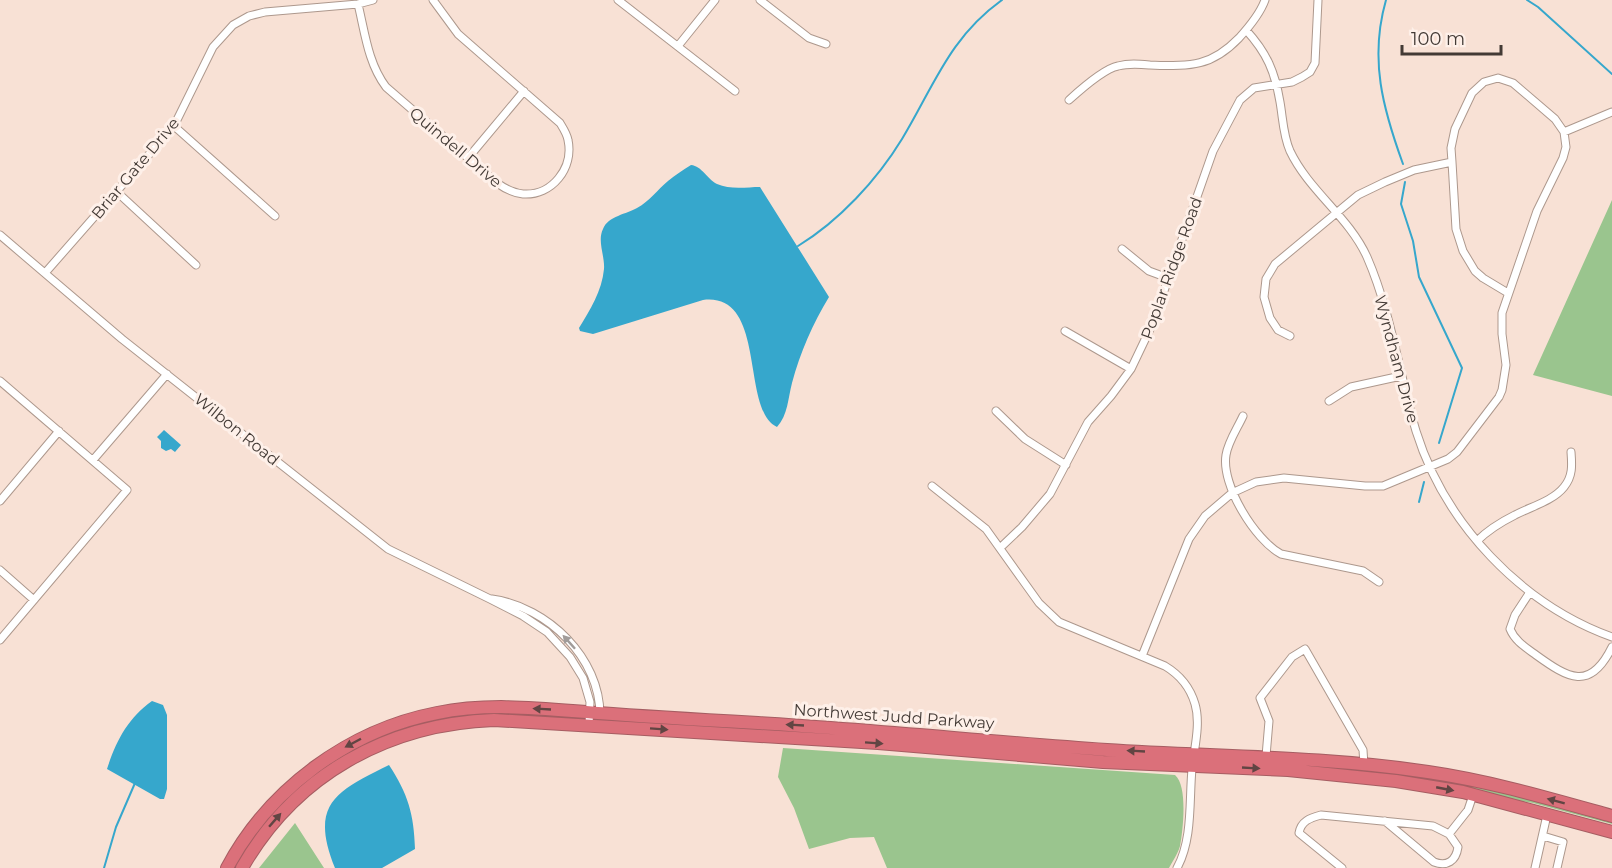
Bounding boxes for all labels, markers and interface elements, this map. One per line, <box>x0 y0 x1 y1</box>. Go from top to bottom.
scale bar <box>1402 18 1501 56</box>
text: 100 m <box>1411 28 1465 50</box>
street label: Quindell Drive <box>406 103 506 191</box>
street label: Briar Gate Drive <box>87 114 183 223</box>
street label: Poplar Ridge Road <box>1137 194 1206 342</box>
street label: Wyndham Drive <box>1370 293 1423 425</box>
street label: Wilbon Road <box>190 389 283 469</box>
one-way arrow <box>563 635 576 650</box>
street label: Northwest Judd Parkway <box>793 700 995 733</box>
one-way arrow <box>533 705 552 714</box>
one-way arrow <box>785 720 804 730</box>
one-way arrow <box>649 725 668 734</box>
one-way arrow <box>344 738 361 748</box>
one-way arrow <box>865 738 884 747</box>
one-way arrow <box>1126 747 1145 756</box>
one-way arrow <box>1241 764 1260 773</box>
one-way arrow <box>1435 784 1454 794</box>
one-way arrow <box>1546 795 1565 805</box>
one-way arrow <box>268 813 282 828</box>

